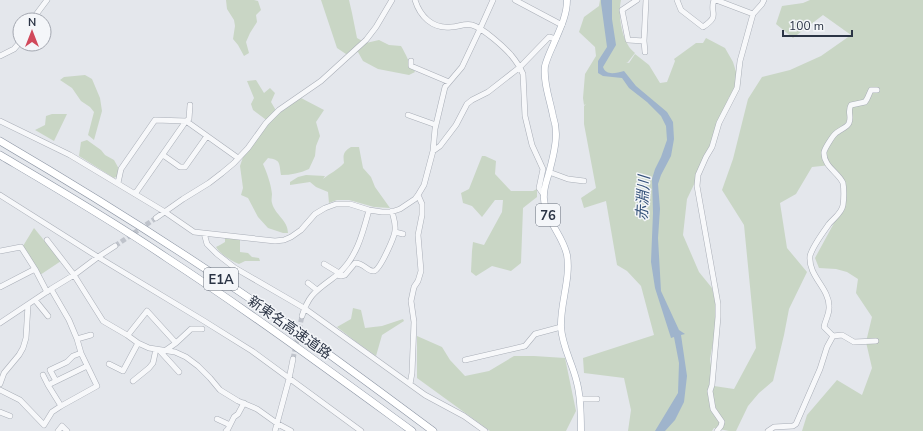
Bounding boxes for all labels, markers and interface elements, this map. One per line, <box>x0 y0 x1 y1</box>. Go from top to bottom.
north arrow <box>12 12 52 52</box>
scale bar <box>783 12 852 38</box>
text: N <box>28 15 36 30</box>
text: 100 m <box>789 18 824 34</box>
water label: 赤淵川 <box>632 173 654 221</box>
road number: 76 <box>536 204 560 226</box>
road number: E1A <box>204 268 238 290</box>
street label: 新東名高速道路 <box>244 292 335 363</box>

